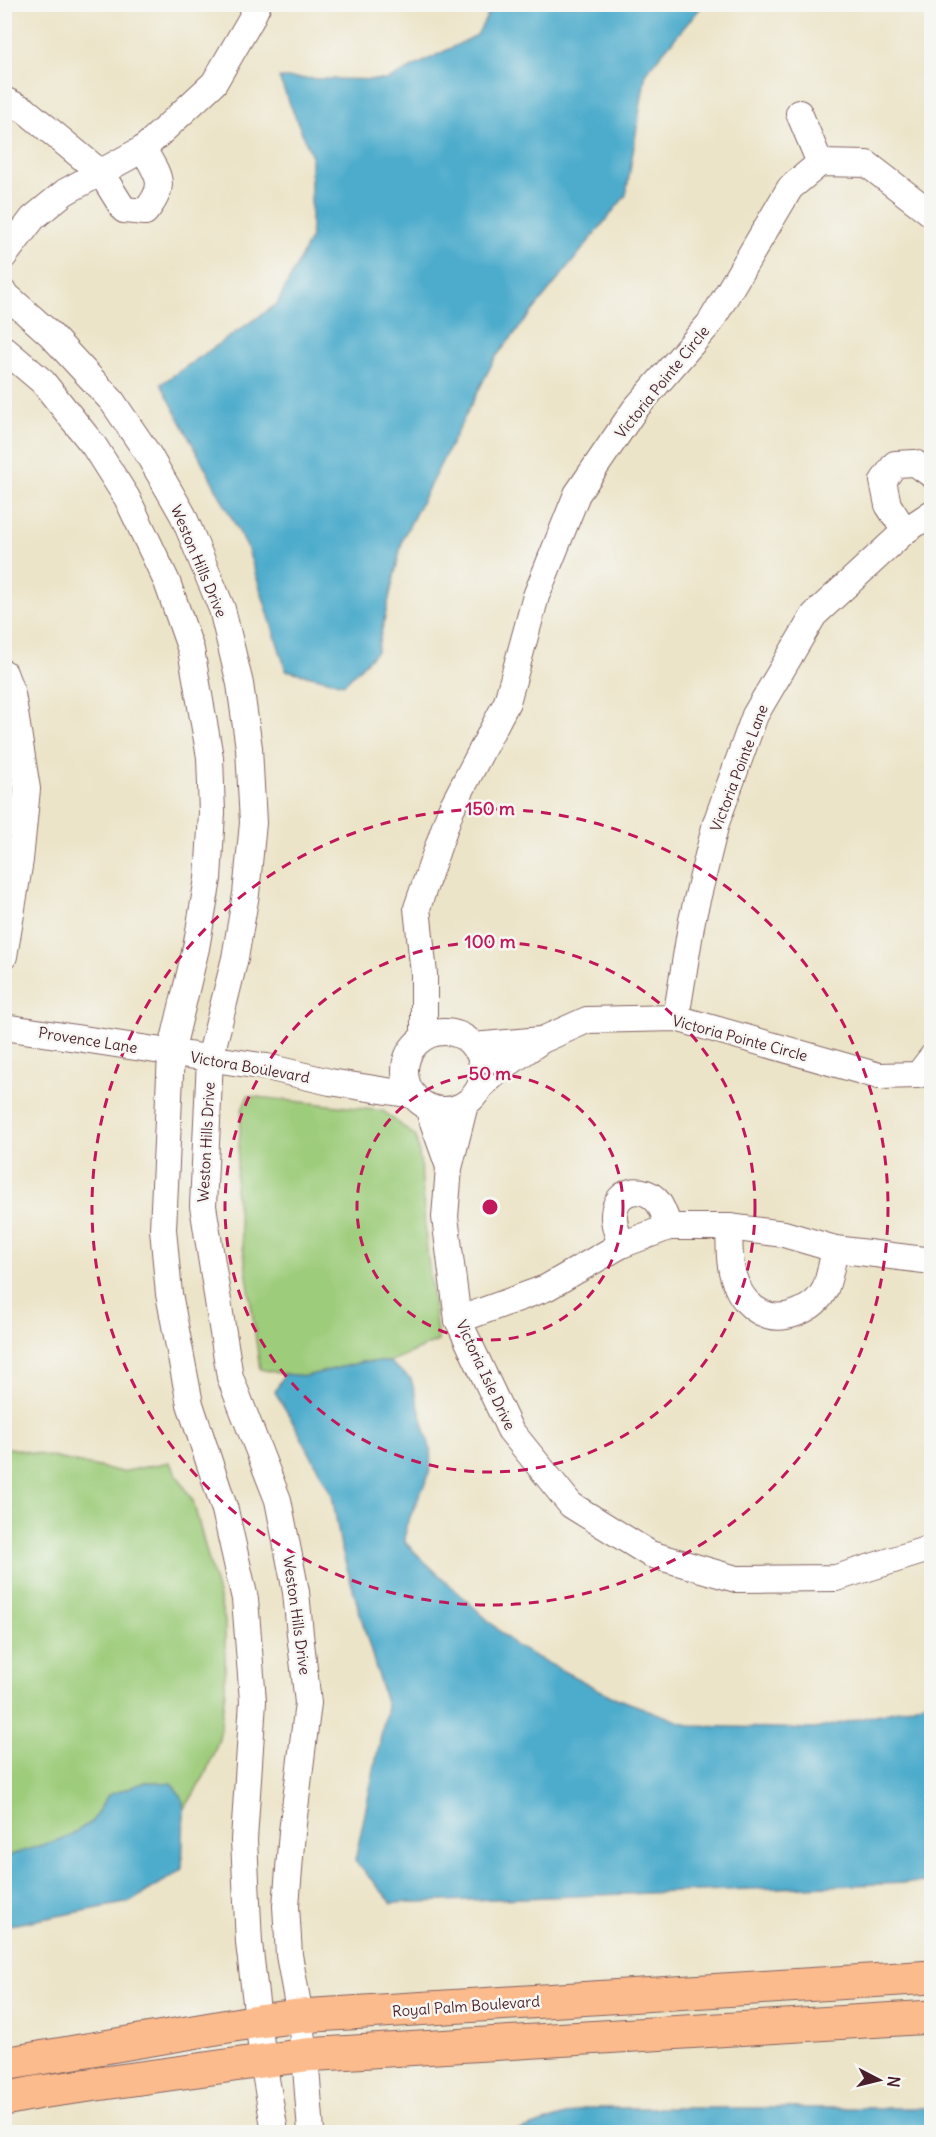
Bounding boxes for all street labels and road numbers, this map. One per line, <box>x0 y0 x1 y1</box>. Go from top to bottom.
street label: Victoria Pointe Circle <box>611 322 713 442</box>
street label: Weston Hills Drive <box>167 502 231 620</box>
street label: Victoria Pointe Lane <box>706 702 772 834</box>
street label: Victoria Pointe Circle <box>670 1011 810 1065</box>
street label: Provence Lane <box>37 1023 139 1057</box>
street label: Victora Boulevard <box>189 1047 311 1087</box>
street label: Weston Hills Drive <box>193 1081 219 1203</box>
street label: Victoria Isle Drive <box>452 1317 520 1433</box>
street label: Weston Hills Drive <box>279 1554 315 1676</box>
street label: Royal Palm Boulevard <box>391 1991 541 2021</box>

